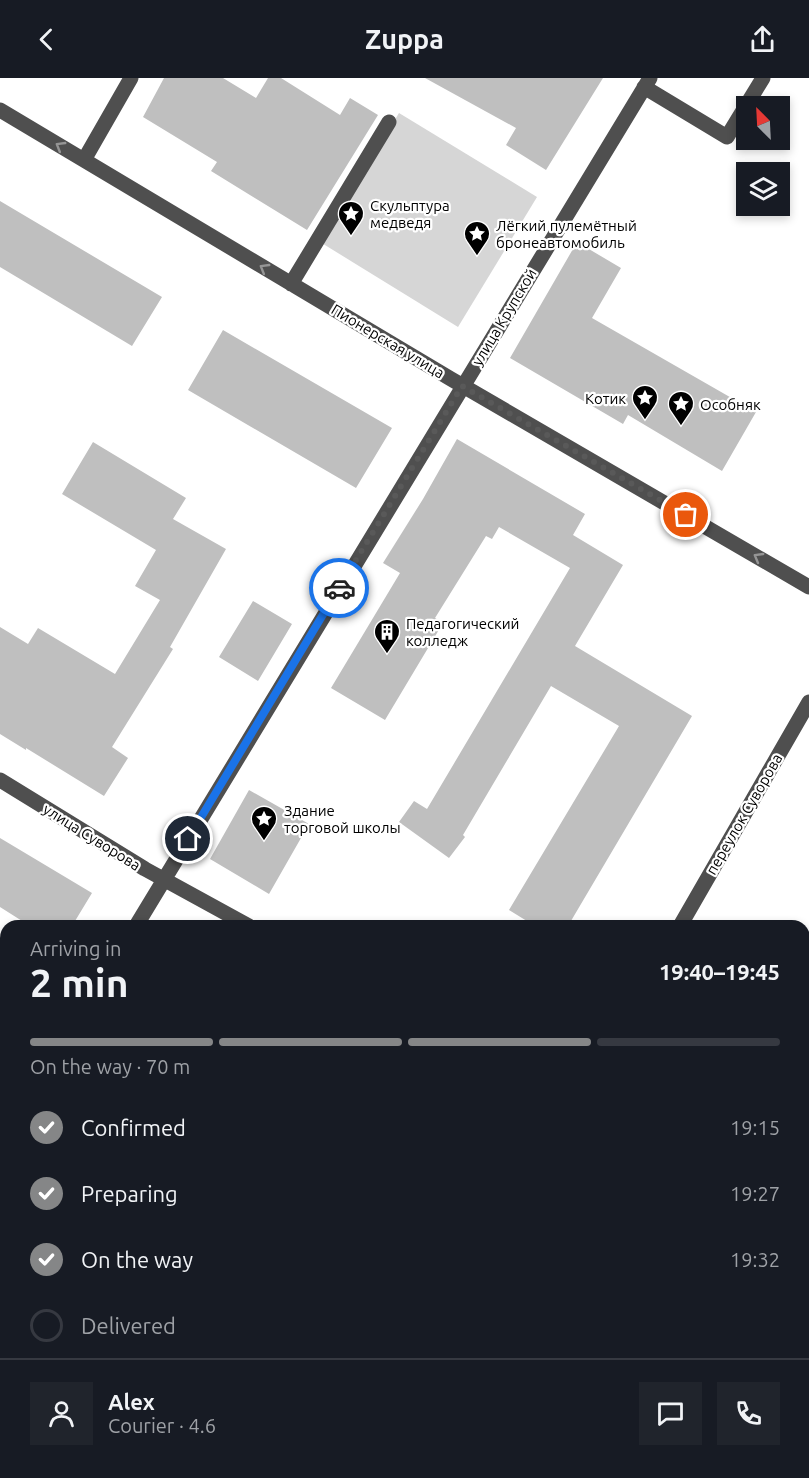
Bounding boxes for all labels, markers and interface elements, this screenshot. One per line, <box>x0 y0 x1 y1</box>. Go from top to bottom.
icon: back <box>30 23 63 56</box>
icon: share <box>746 23 779 56</box>
text: Zuppa <box>365 24 444 54</box>
north arrow <box>736 96 790 150</box>
map controls <box>736 96 790 216</box>
one-way arrow <box>56 142 66 154</box>
button: layers <box>736 162 790 216</box>
place label: Скульптура медведя <box>370 197 450 231</box>
place icon: Скульптура медведя <box>336 199 366 237</box>
place label: Лёгкий пулемётный бронеавтомобиль <box>496 217 637 251</box>
place icon: Лёгкий пулемётный бронеавтомобиль <box>462 219 492 257</box>
one-way arrow <box>260 263 270 275</box>
street label: улица Крупской <box>468 265 540 369</box>
street label: Пионерская улица <box>328 301 448 381</box>
place icon: Котик <box>630 383 660 421</box>
place icon: Особняк <box>666 389 696 427</box>
place label: Котик <box>585 390 626 407</box>
place label: Особняк <box>700 396 761 413</box>
pin <box>660 489 711 540</box>
icon: bag <box>669 498 702 531</box>
one-way arrow <box>754 553 764 564</box>
courier <box>309 558 369 618</box>
icon: car <box>323 572 356 605</box>
place label: Педагогический колледж <box>406 615 519 649</box>
building icon: Педагогический колледж <box>372 617 402 655</box>
street label: переулок Суворова <box>702 751 786 877</box>
street label: улица Суворова <box>40 800 144 874</box>
place label: Здание торговой школы <box>284 802 401 836</box>
place icon: Здание торговой школы <box>249 804 279 842</box>
pin <box>162 813 213 864</box>
icon: home <box>171 822 204 855</box>
text: Arriving in <box>30 937 121 960</box>
text: 19:40–19:45 <box>659 959 780 984</box>
text: 2 min <box>30 961 129 1004</box>
text: On the way · 70 m <box>30 1055 190 1078</box>
icon: check <box>30 1111 63 1144</box>
text: Confirmed <box>81 1115 186 1140</box>
text: 19:15 <box>730 1116 780 1139</box>
icon: check <box>30 1177 63 1210</box>
text: Preparing <box>81 1181 178 1206</box>
text: 19:27 <box>730 1182 780 1205</box>
icon: check <box>30 1243 63 1276</box>
text: On the way <box>81 1247 193 1272</box>
text: 19:32 <box>730 1248 780 1271</box>
text: Delivered <box>81 1313 176 1338</box>
button: person <box>30 1382 93 1445</box>
button: chat <box>639 1382 702 1445</box>
button: phone <box>717 1382 780 1445</box>
text: Alex <box>108 1389 155 1414</box>
text: Courier · 4.6 <box>108 1414 216 1437</box>

